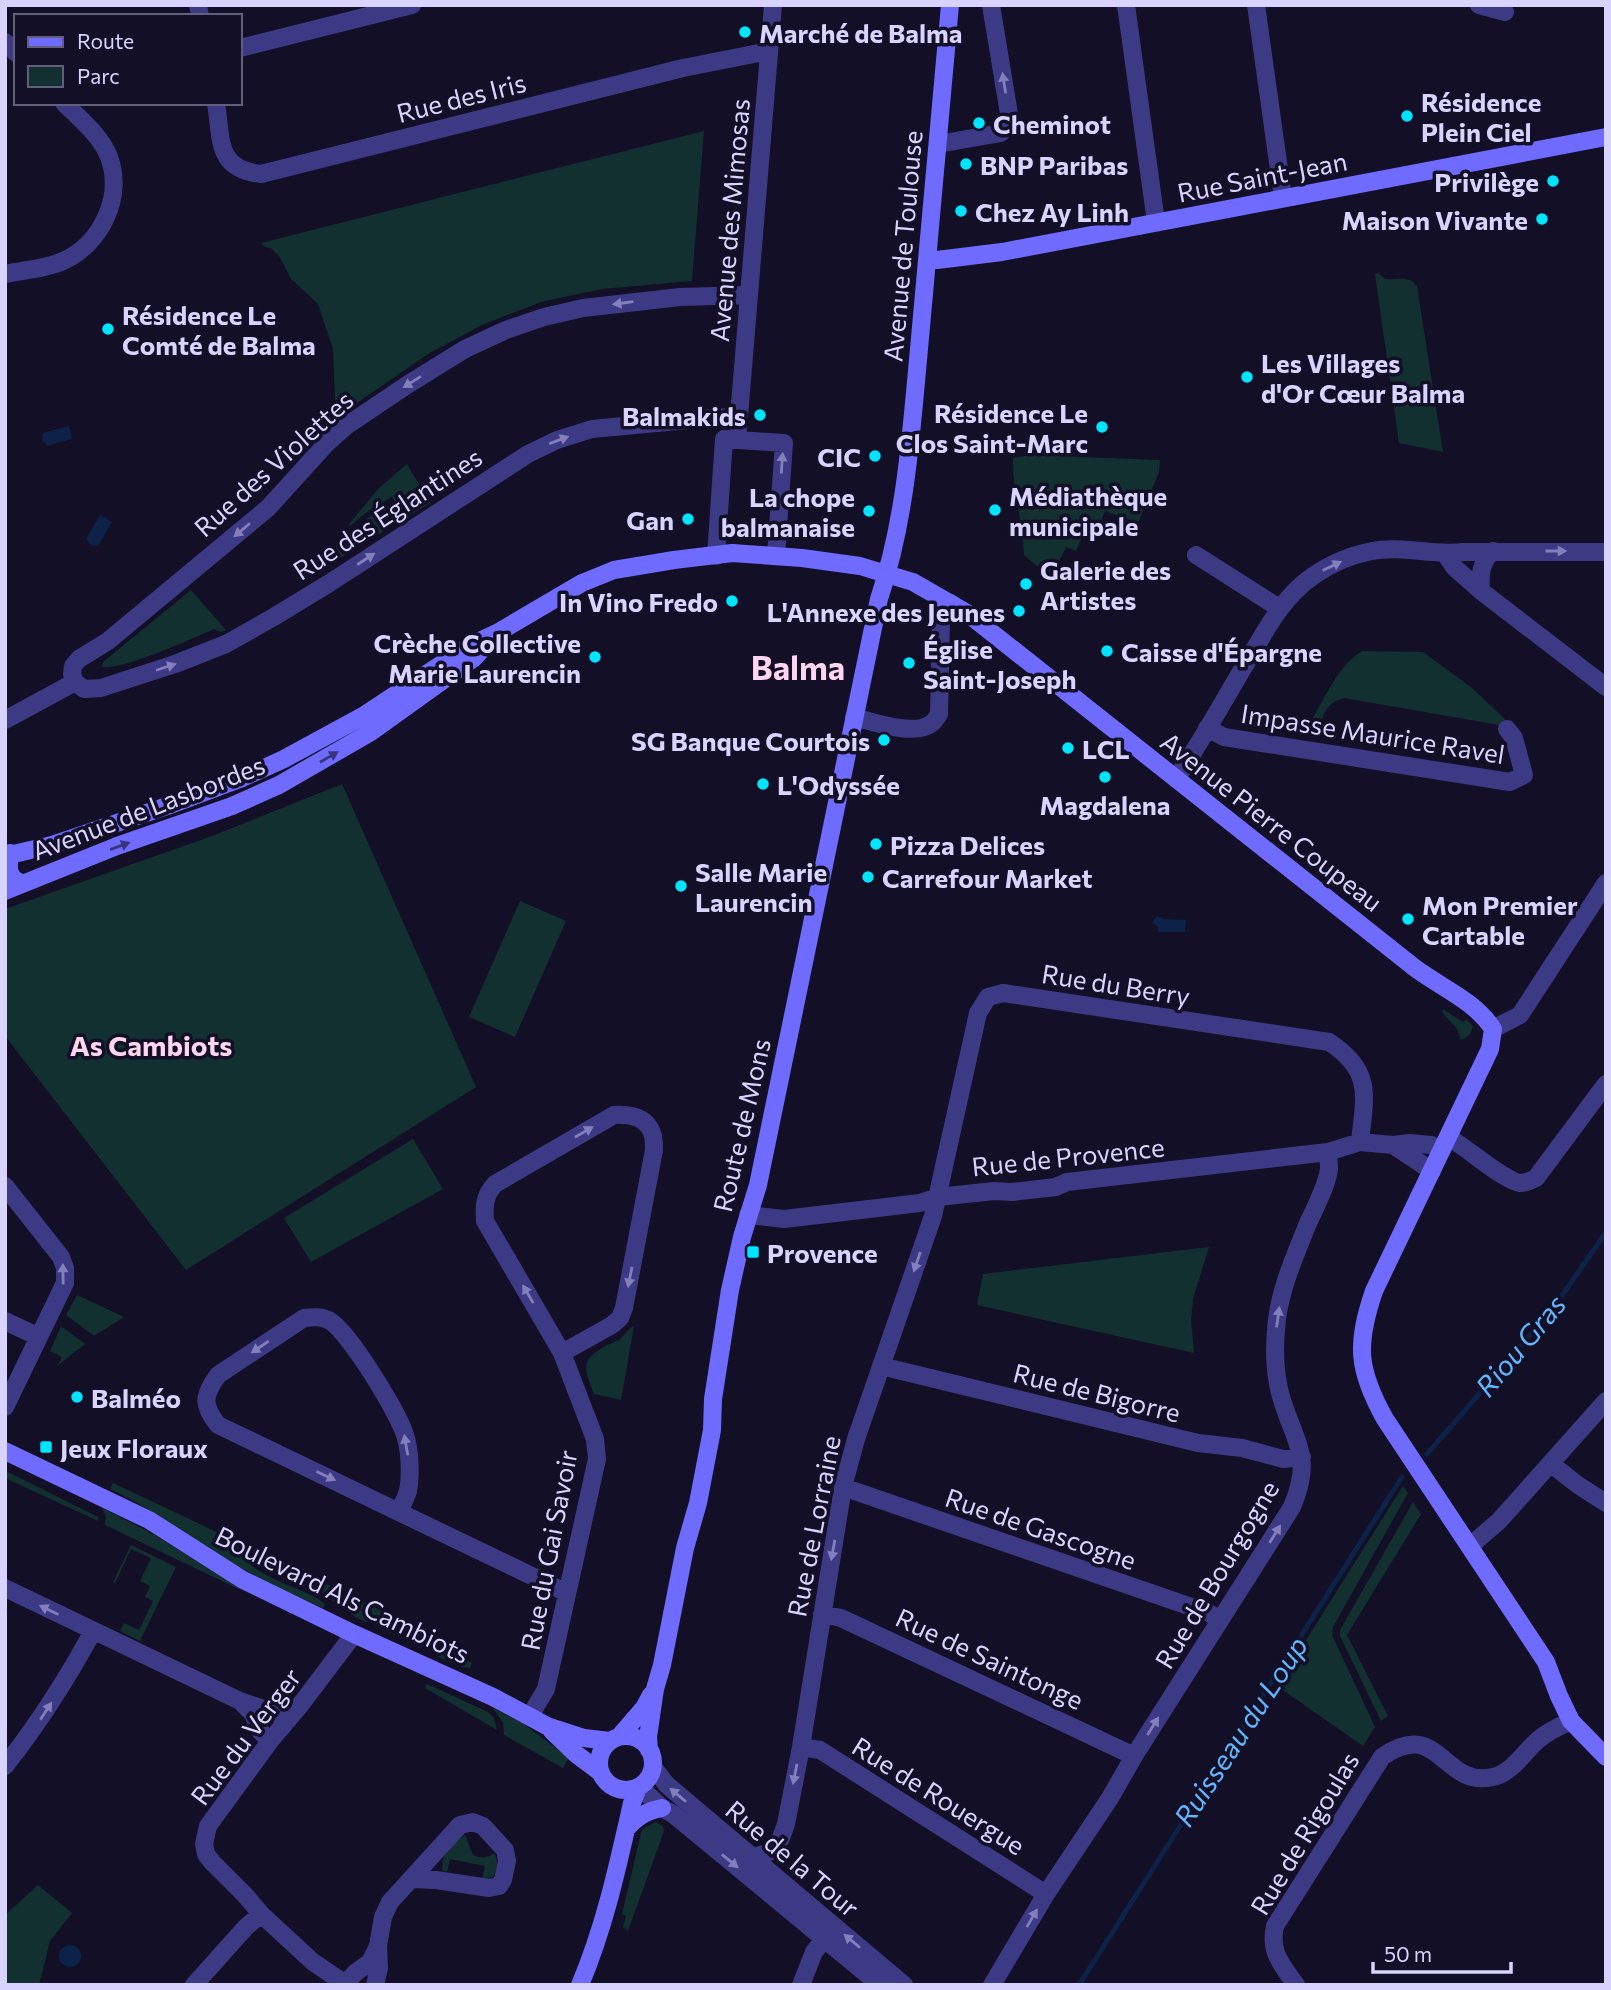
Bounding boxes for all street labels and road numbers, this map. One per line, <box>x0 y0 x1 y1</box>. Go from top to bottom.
street label: Rue des Iris <box>393 66 529 128</box>
street label: Avenue des Mimosas <box>703 97 755 343</box>
street label: Avenue de Toulouse <box>876 129 928 363</box>
street label: Rue Saint-Jean <box>1174 144 1350 208</box>
street label: Rue des Violettes <box>187 384 359 542</box>
street label: Rue des Églantines <box>287 441 487 585</box>
street label: Impasse Maurice Ravel <box>1239 697 1507 769</box>
street label: Avenue Pierre Coupeau <box>1155 725 1389 917</box>
street label: Avenue de Lasbordes <box>27 748 269 866</box>
street label: Rue du Berry <box>1040 957 1192 1011</box>
street label: Route de Mons <box>706 1035 776 1215</box>
street label: Rue de Provence <box>970 1130 1166 1182</box>
street label: Rue de Bigorre <box>1010 1356 1184 1428</box>
street label: Rue de Lorraine <box>780 1433 846 1619</box>
street label: Rue du Gai Savoir <box>513 1447 583 1653</box>
street label: Rue de Bourgogne <box>1148 1475 1284 1673</box>
street label: Rue de Gascogne <box>941 1481 1141 1575</box>
street label: Boulevard Als Cambiots <box>211 1519 475 1669</box>
street label: Rue de Saintonge <box>891 1601 1089 1715</box>
street label: Rue du Verger <box>184 1662 306 1810</box>
street label: Rue de Rouergue <box>847 1730 1031 1860</box>
street label: Rue de Rigoulas <box>1243 1746 1365 1920</box>
street label: Rue de la Tour <box>720 1793 866 1923</box>

